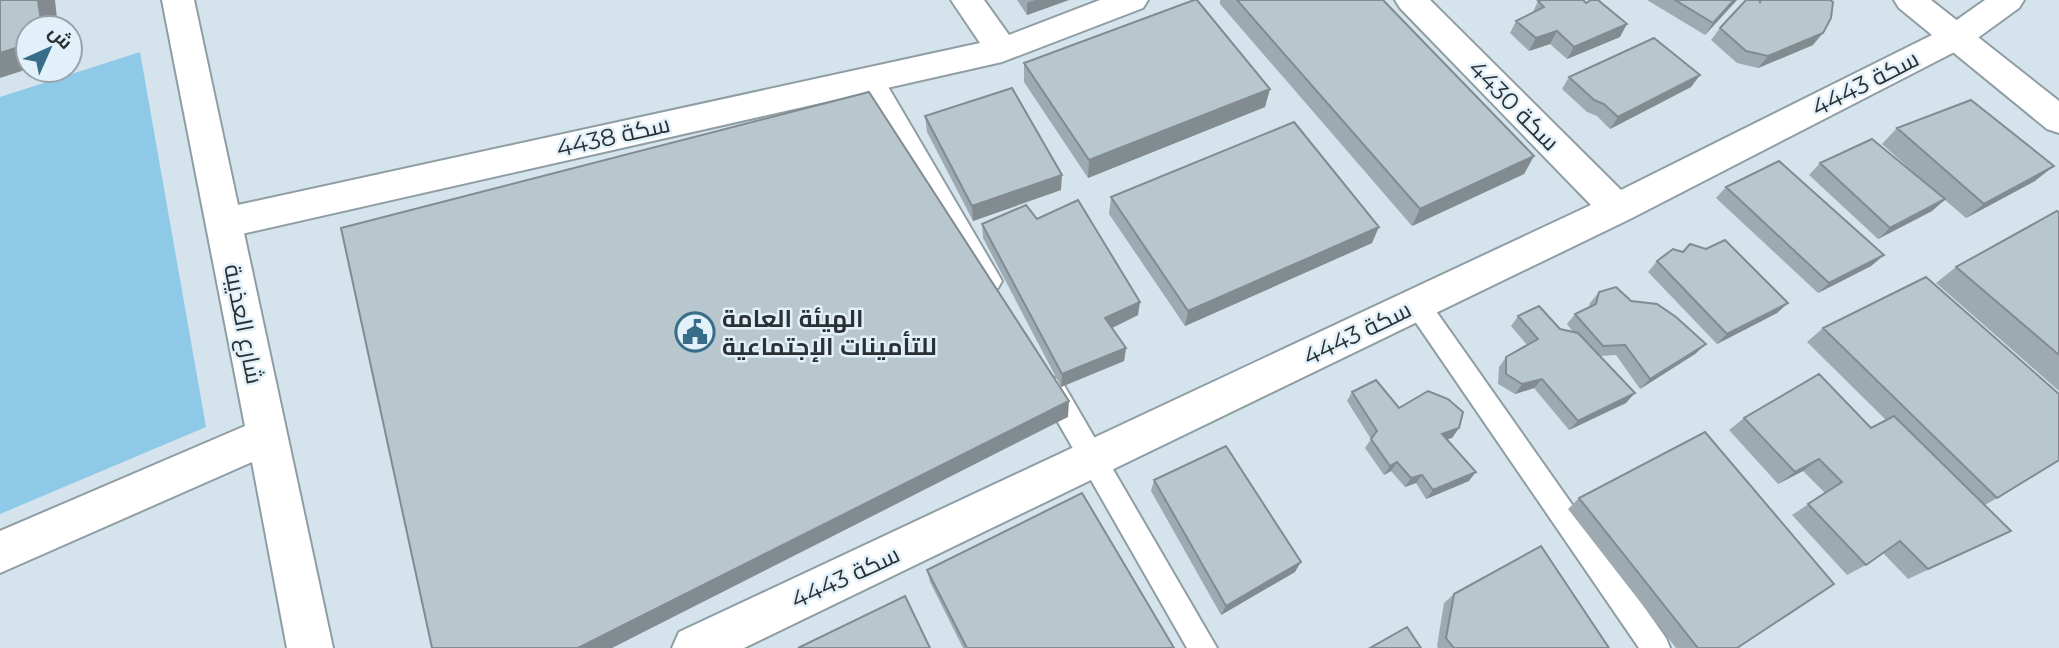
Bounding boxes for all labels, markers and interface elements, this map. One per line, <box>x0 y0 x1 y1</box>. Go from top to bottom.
north arrow <box>14 14 84 84</box>
text: ش <box>44 21 77 54</box>
street label: سكة 4443 <box>1806 44 1924 122</box>
street label: سكة 4430 <box>1463 54 1565 156</box>
street label: سكة 4438 <box>553 109 673 163</box>
street label: شارع العذيبة <box>216 262 270 387</box>
street label: سكة 4443 <box>1298 294 1416 372</box>
place label: الهيئة العامة للتأمينات الإجتماعية <box>722 304 937 362</box>
public building icon: الهيئة العامة للتأمينات الإجتماعية <box>674 311 716 353</box>
street label: سكة 4443 <box>786 539 904 615</box>

